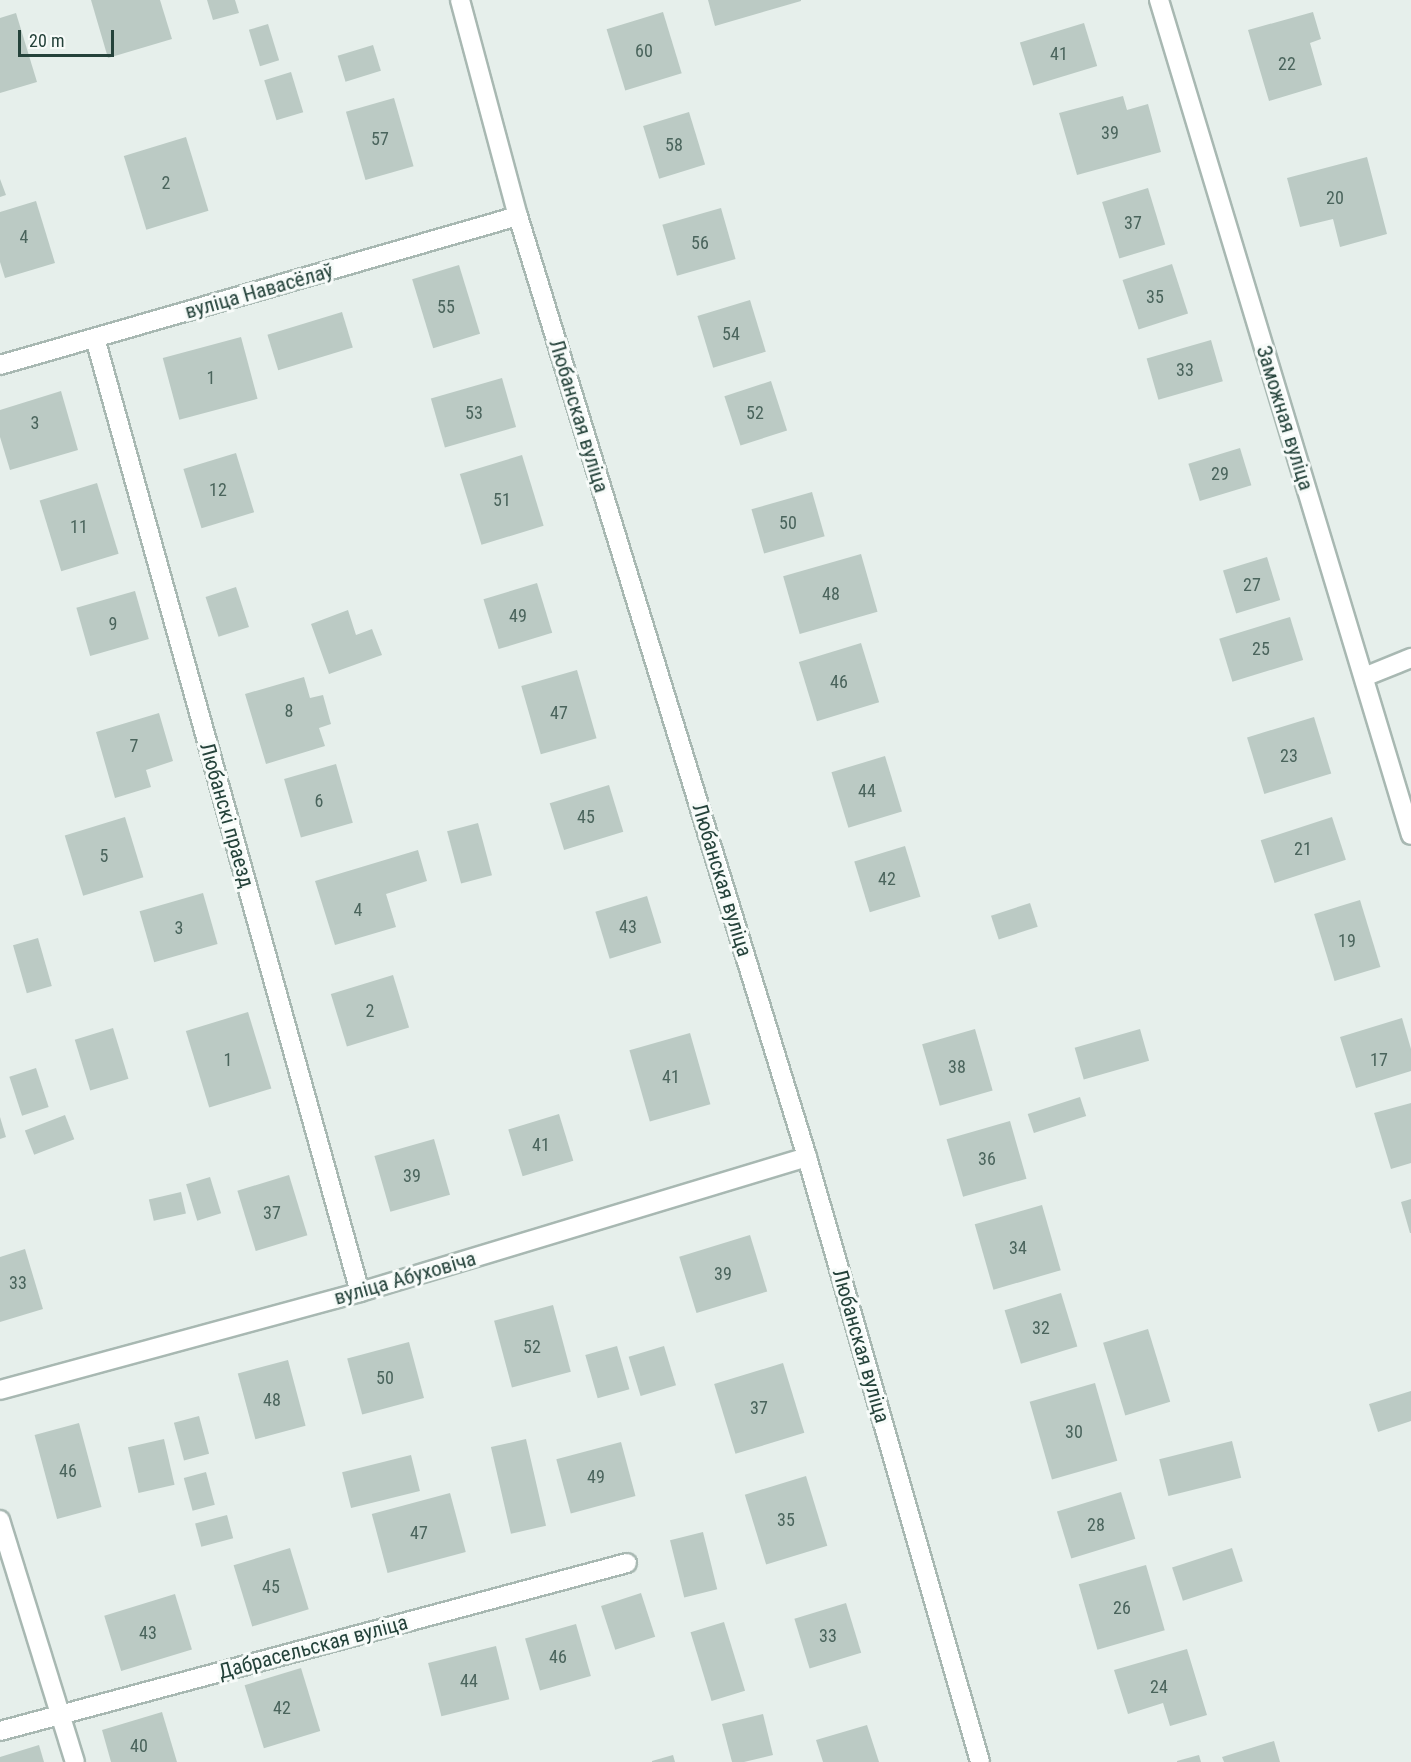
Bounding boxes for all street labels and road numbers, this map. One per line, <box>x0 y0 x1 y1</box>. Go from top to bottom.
street label: вуліца Навасёлаў <box>182 258 336 324</box>
street label: Любанская вуліца <box>544 336 614 496</box>
street label: Заможная вуліца <box>1251 343 1319 493</box>
street label: Любанскі праезд <box>194 740 260 890</box>
street label: Любанская вуліца <box>687 800 757 960</box>
street label: вуліца Абуховіча <box>331 1246 479 1310</box>
street label: Любанская вуліца <box>827 1266 895 1426</box>
street label: Дабрасельская вуліца <box>216 1610 410 1684</box>

